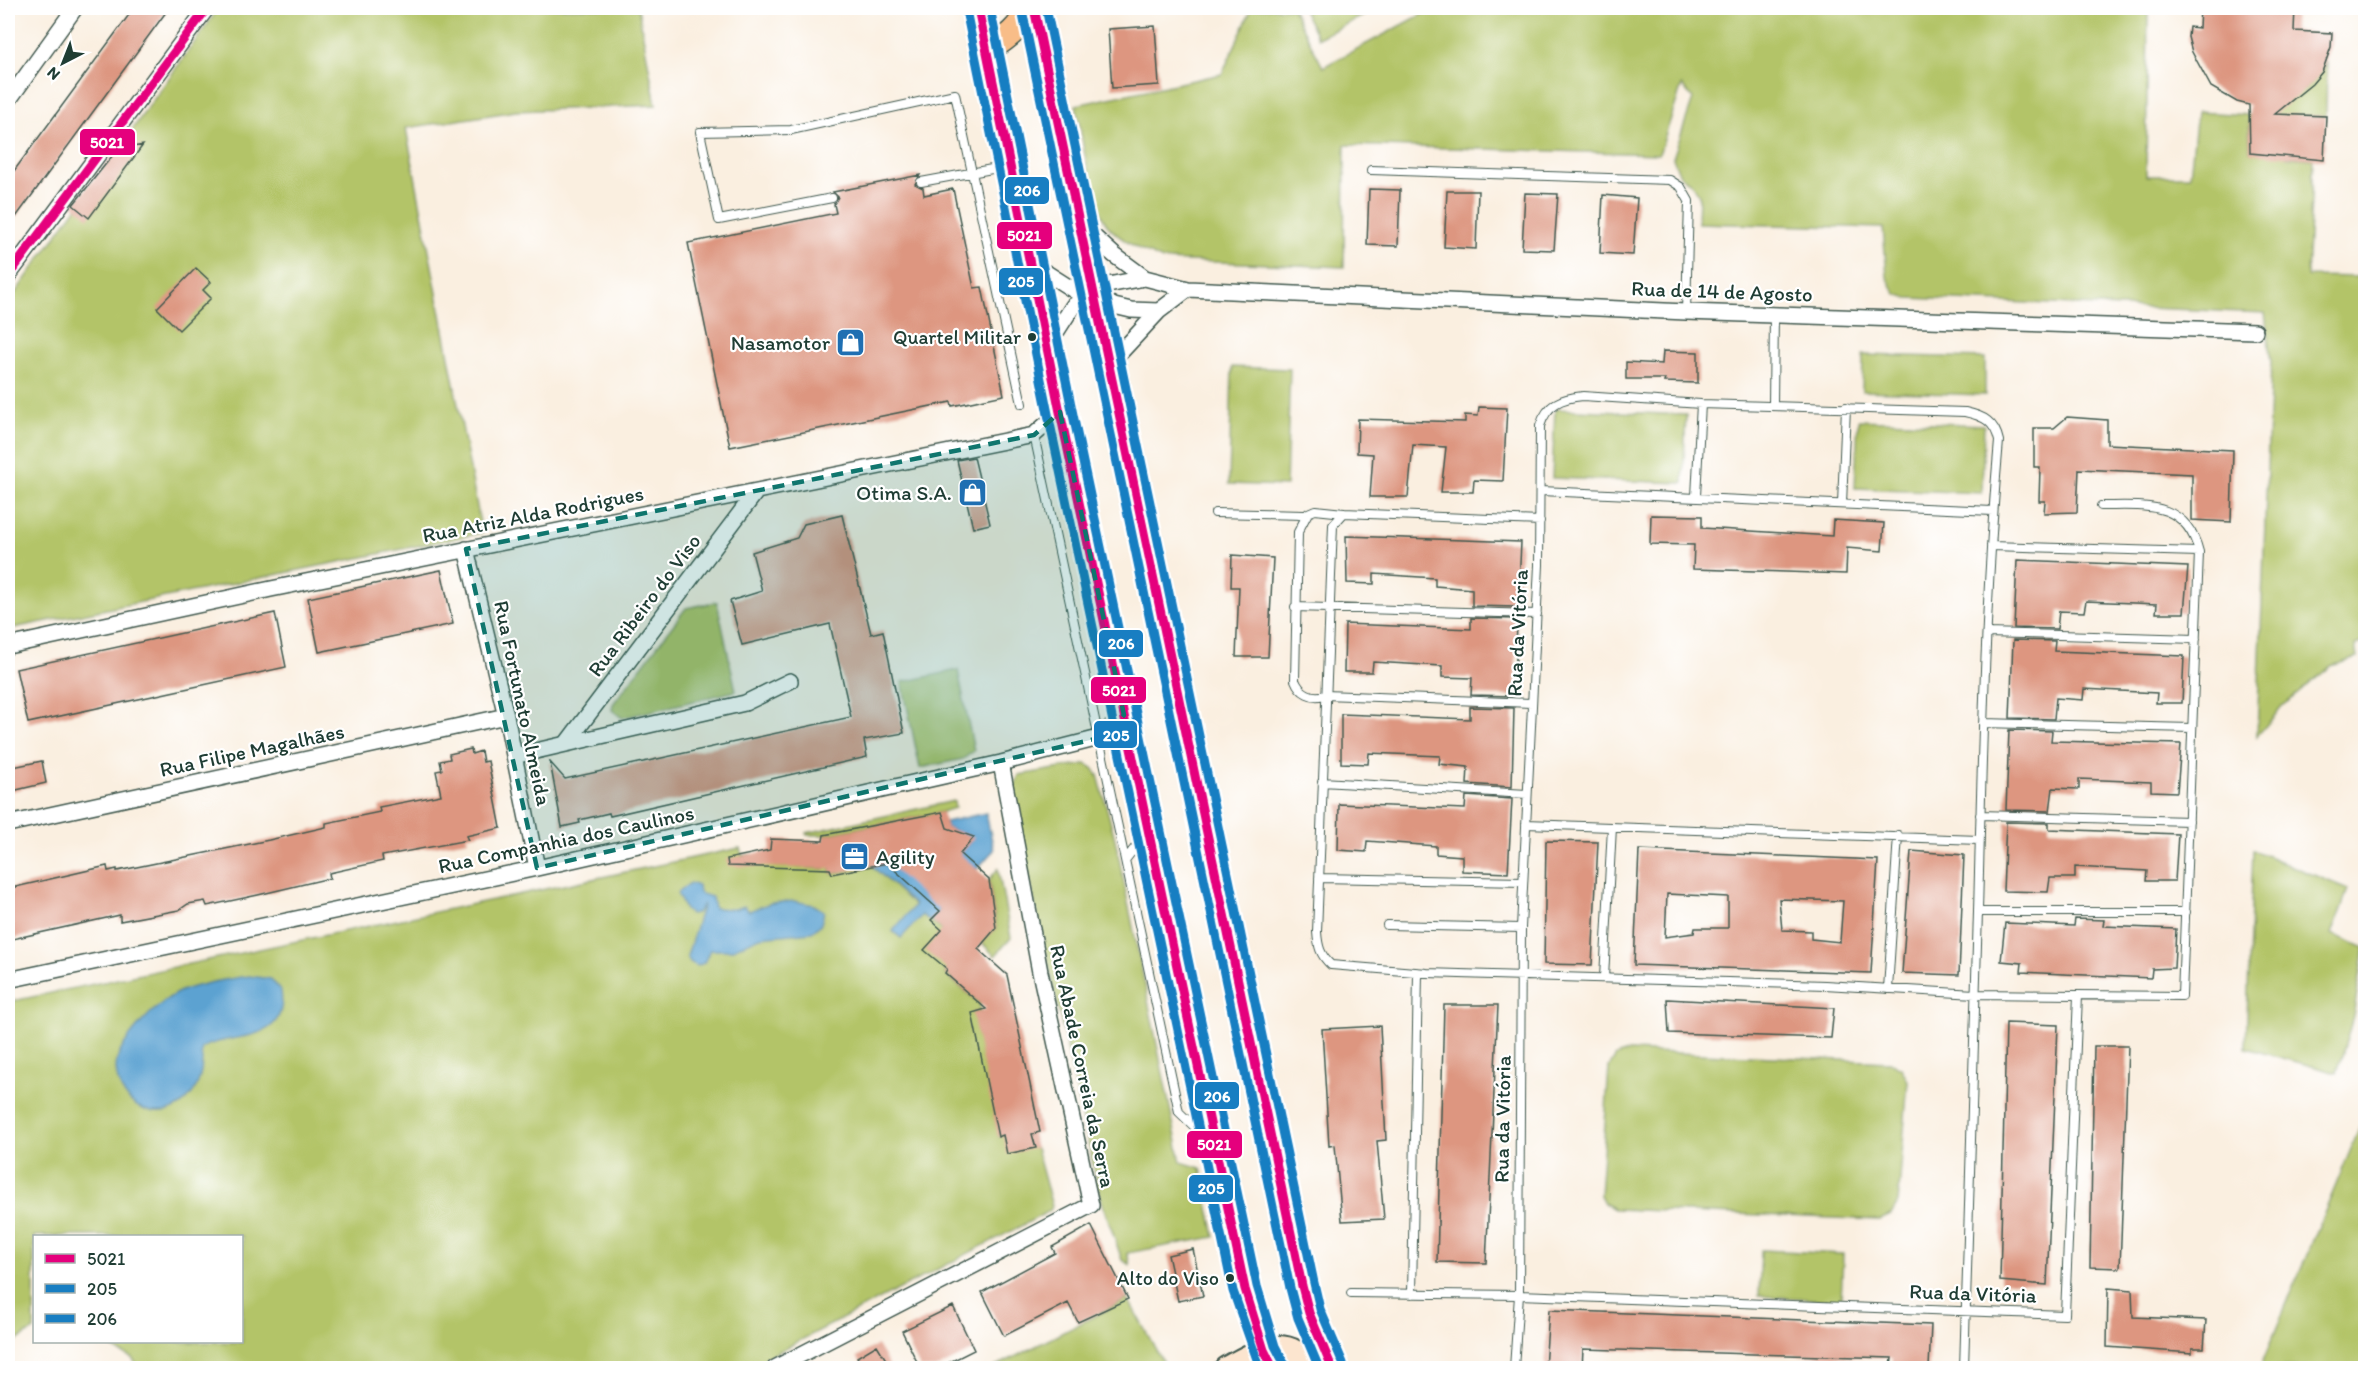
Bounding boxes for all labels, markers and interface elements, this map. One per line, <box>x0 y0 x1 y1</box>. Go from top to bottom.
north arrow <box>33 33 93 93</box>
text: N <box>43 63 64 84</box>
line badge: 5021 <box>79 128 136 156</box>
text: 5021 <box>90 133 125 152</box>
line badge: 206 <box>1004 176 1050 205</box>
text: 206 <box>1014 181 1041 200</box>
line badge: 5021 <box>996 221 1053 250</box>
text: 5021 <box>1007 226 1042 245</box>
line badge: 205 <box>998 267 1044 296</box>
text: 205 <box>1008 272 1035 291</box>
street label: Rua de 14 de Agosto <box>1631 275 1813 307</box>
place label: Quartel Militar <box>893 325 1021 349</box>
shop icon: Nasamotor <box>835 326 867 358</box>
place label: Nasamotor <box>731 330 831 355</box>
marker: Quartel Militar <box>1026 331 1038 343</box>
shop icon: Otima S.A. <box>957 476 989 508</box>
street label: Rua Atriz Alda Rodrigues <box>420 480 646 548</box>
place label: Otima S.A. <box>856 480 952 505</box>
street label: Rua Ribeiro do Viso <box>582 529 706 681</box>
street label: Rua da Vitória <box>1501 569 1533 697</box>
street label: Rua Fortunato Almeida <box>489 598 557 808</box>
line badge: 206 <box>1098 629 1144 658</box>
text: 206 <box>1108 634 1135 653</box>
line badge: 5021 <box>1090 676 1147 704</box>
text: 5021 <box>1102 681 1137 700</box>
street label: Rua Filipe Magalhães <box>157 718 347 782</box>
line badge: 205 <box>1093 720 1138 749</box>
text: 205 <box>1103 726 1130 745</box>
street label: Rua Companhia dos Caulinos <box>436 800 696 878</box>
office icon: Agility <box>839 840 871 872</box>
place label: Agility <box>876 844 935 869</box>
street label: Rua Abade Correia da Serra <box>1045 942 1121 1190</box>
street label: Rua da Vitória <box>1488 1055 1516 1183</box>
line badge: 206 <box>1194 1081 1240 1110</box>
text: 206 <box>1204 1087 1231 1106</box>
line badge: 5021 <box>1186 1130 1243 1159</box>
text: 5021 <box>1197 1135 1232 1154</box>
line badge: 205 <box>1188 1174 1234 1203</box>
text: 205 <box>1198 1179 1225 1198</box>
legend <box>33 1235 243 1343</box>
text: 5021 <box>87 1248 125 1270</box>
place label: Alto do Viso <box>1117 1266 1219 1290</box>
marker: Alto do Viso <box>1224 1272 1236 1284</box>
text: 205 <box>87 1278 117 1300</box>
street label: Rua da Vitória <box>1909 1278 2037 1308</box>
text: 206 <box>87 1308 117 1330</box>

